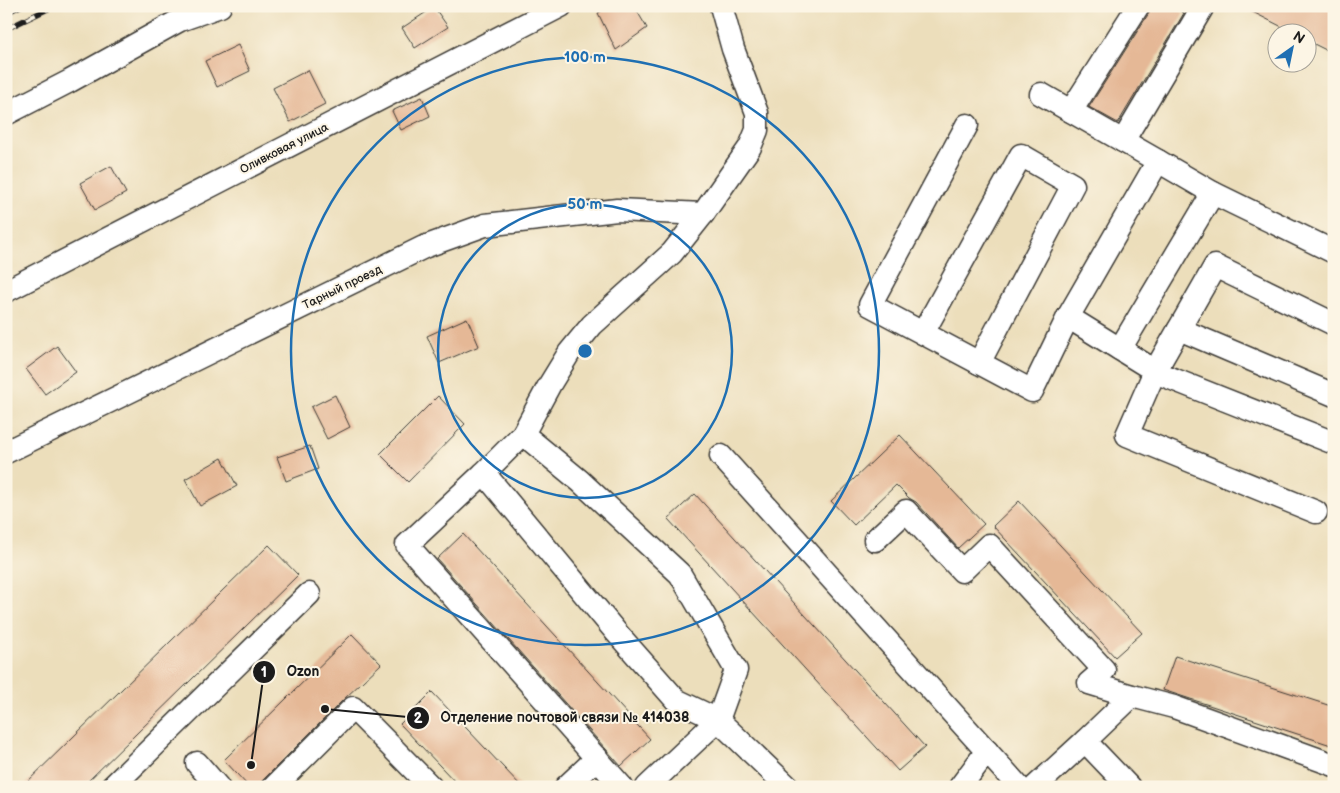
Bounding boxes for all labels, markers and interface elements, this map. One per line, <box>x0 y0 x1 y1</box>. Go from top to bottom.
north arrow <box>1268 22 1318 72</box>
text: N <box>1290 28 1308 48</box>
text: 100 m <box>564 48 606 67</box>
street label: Оливковая улица <box>237 120 331 177</box>
text: 50 m <box>568 195 603 214</box>
street label: Тарный проезд <box>300 262 385 313</box>
centre of rings <box>576 342 594 360</box>
callout: Ozon <box>252 657 329 686</box>
text: 1 <box>261 663 267 682</box>
text: Ozon <box>287 663 319 680</box>
callout: Отделение почтовой связи № 414038 <box>406 703 700 732</box>
text: 2 <box>414 709 423 728</box>
text: Отделение почтовой связи № 414038 <box>441 709 689 726</box>

